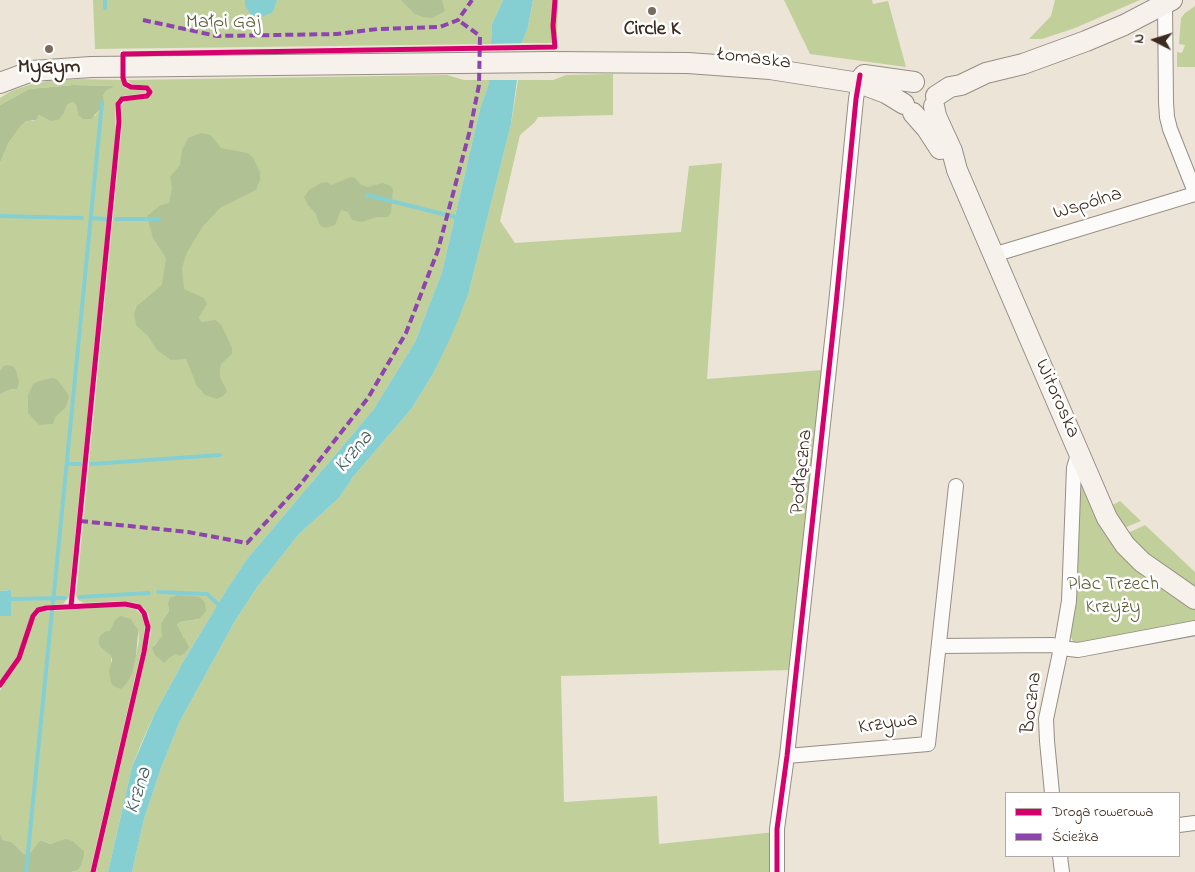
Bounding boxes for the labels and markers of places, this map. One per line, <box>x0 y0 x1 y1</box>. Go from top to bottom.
marker: Circle K <box>646 5 658 17</box>
place label: Circle K <box>624 19 680 43</box>
marker: MyGym <box>43 43 55 55</box>
place label: MyGym <box>18 57 80 81</box>

